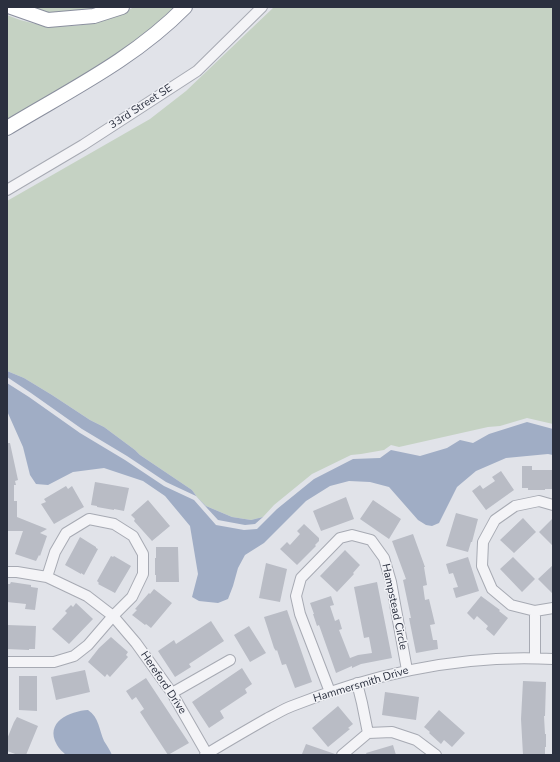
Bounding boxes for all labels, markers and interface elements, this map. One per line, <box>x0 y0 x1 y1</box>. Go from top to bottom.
street label: 33rd Street SE <box>107 82 175 132</box>
street label: Hampstead Circle <box>378 563 410 651</box>
street label: Hereford Drive <box>137 649 189 717</box>
street label: Hammersmith Drive <box>312 664 410 706</box>

